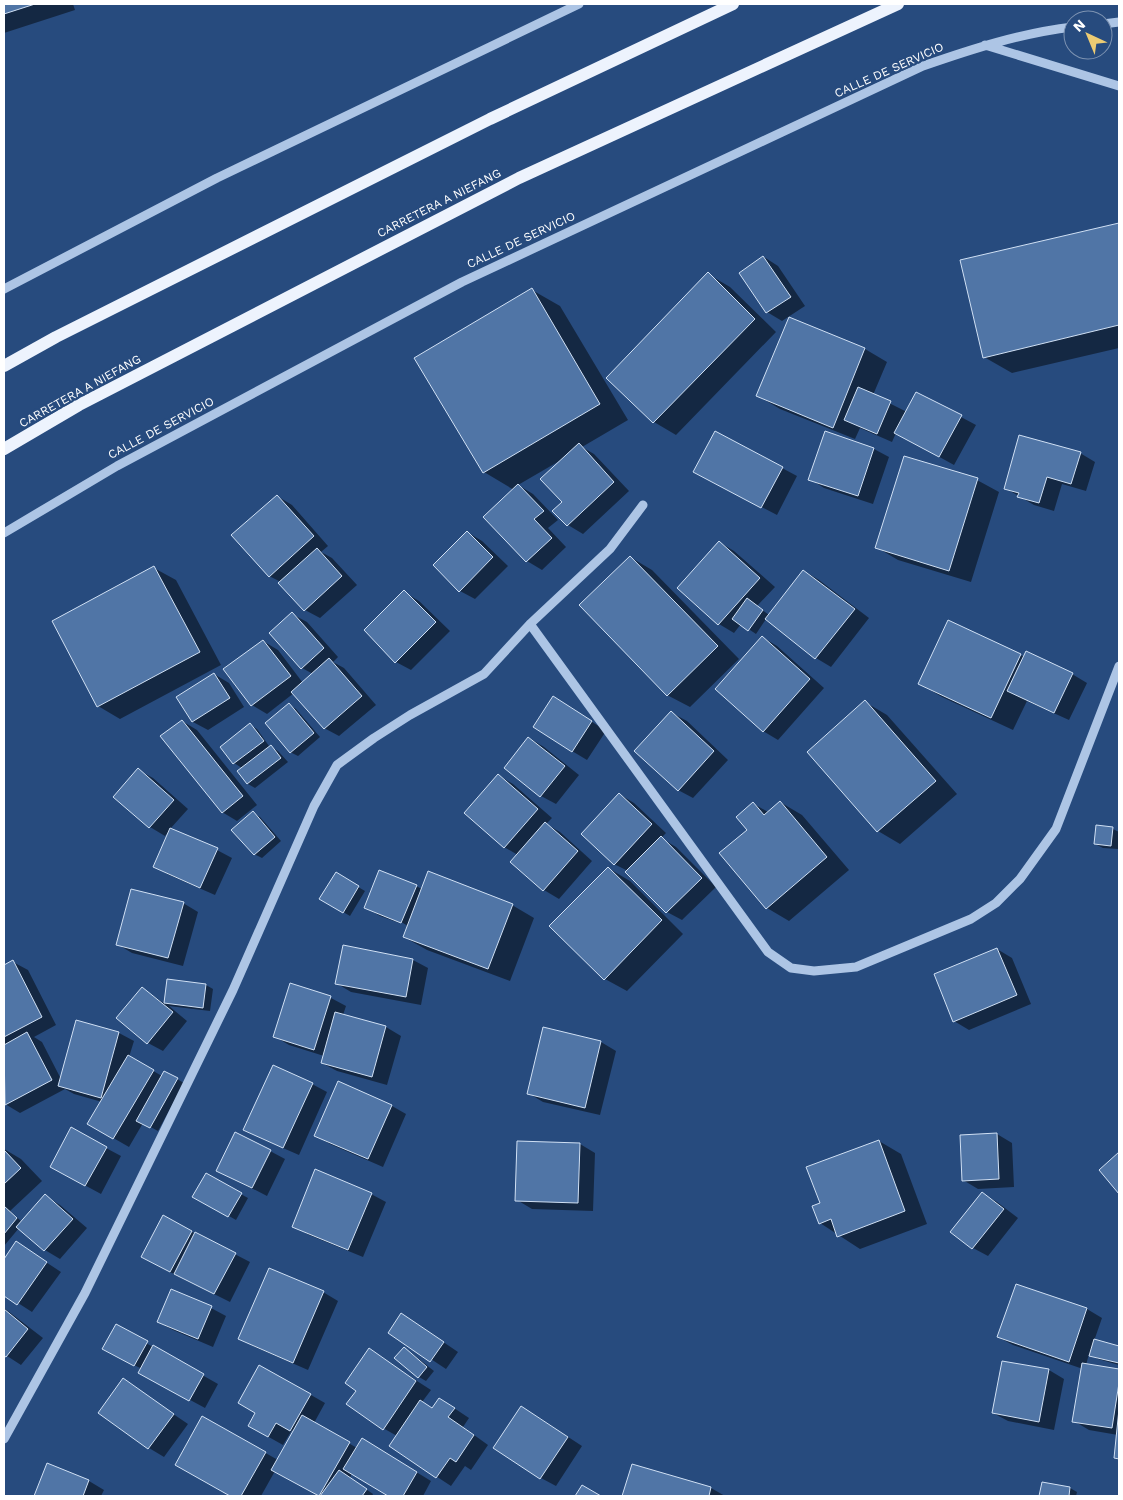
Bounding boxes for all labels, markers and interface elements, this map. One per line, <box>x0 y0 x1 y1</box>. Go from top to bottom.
north arrow <box>1063 10 1113 60</box>
text: N <box>1070 16 1088 35</box>
street label: CALLE DE SERVICIO <box>832 40 946 100</box>
street label: CARRETERA A NIEFANG <box>375 166 503 240</box>
street label: CALLE DE SERVICIO <box>465 209 577 271</box>
street label: CARRETERA A NIEFANG <box>17 352 143 430</box>
street label: CALLE DE SERVICIO <box>106 394 216 462</box>

